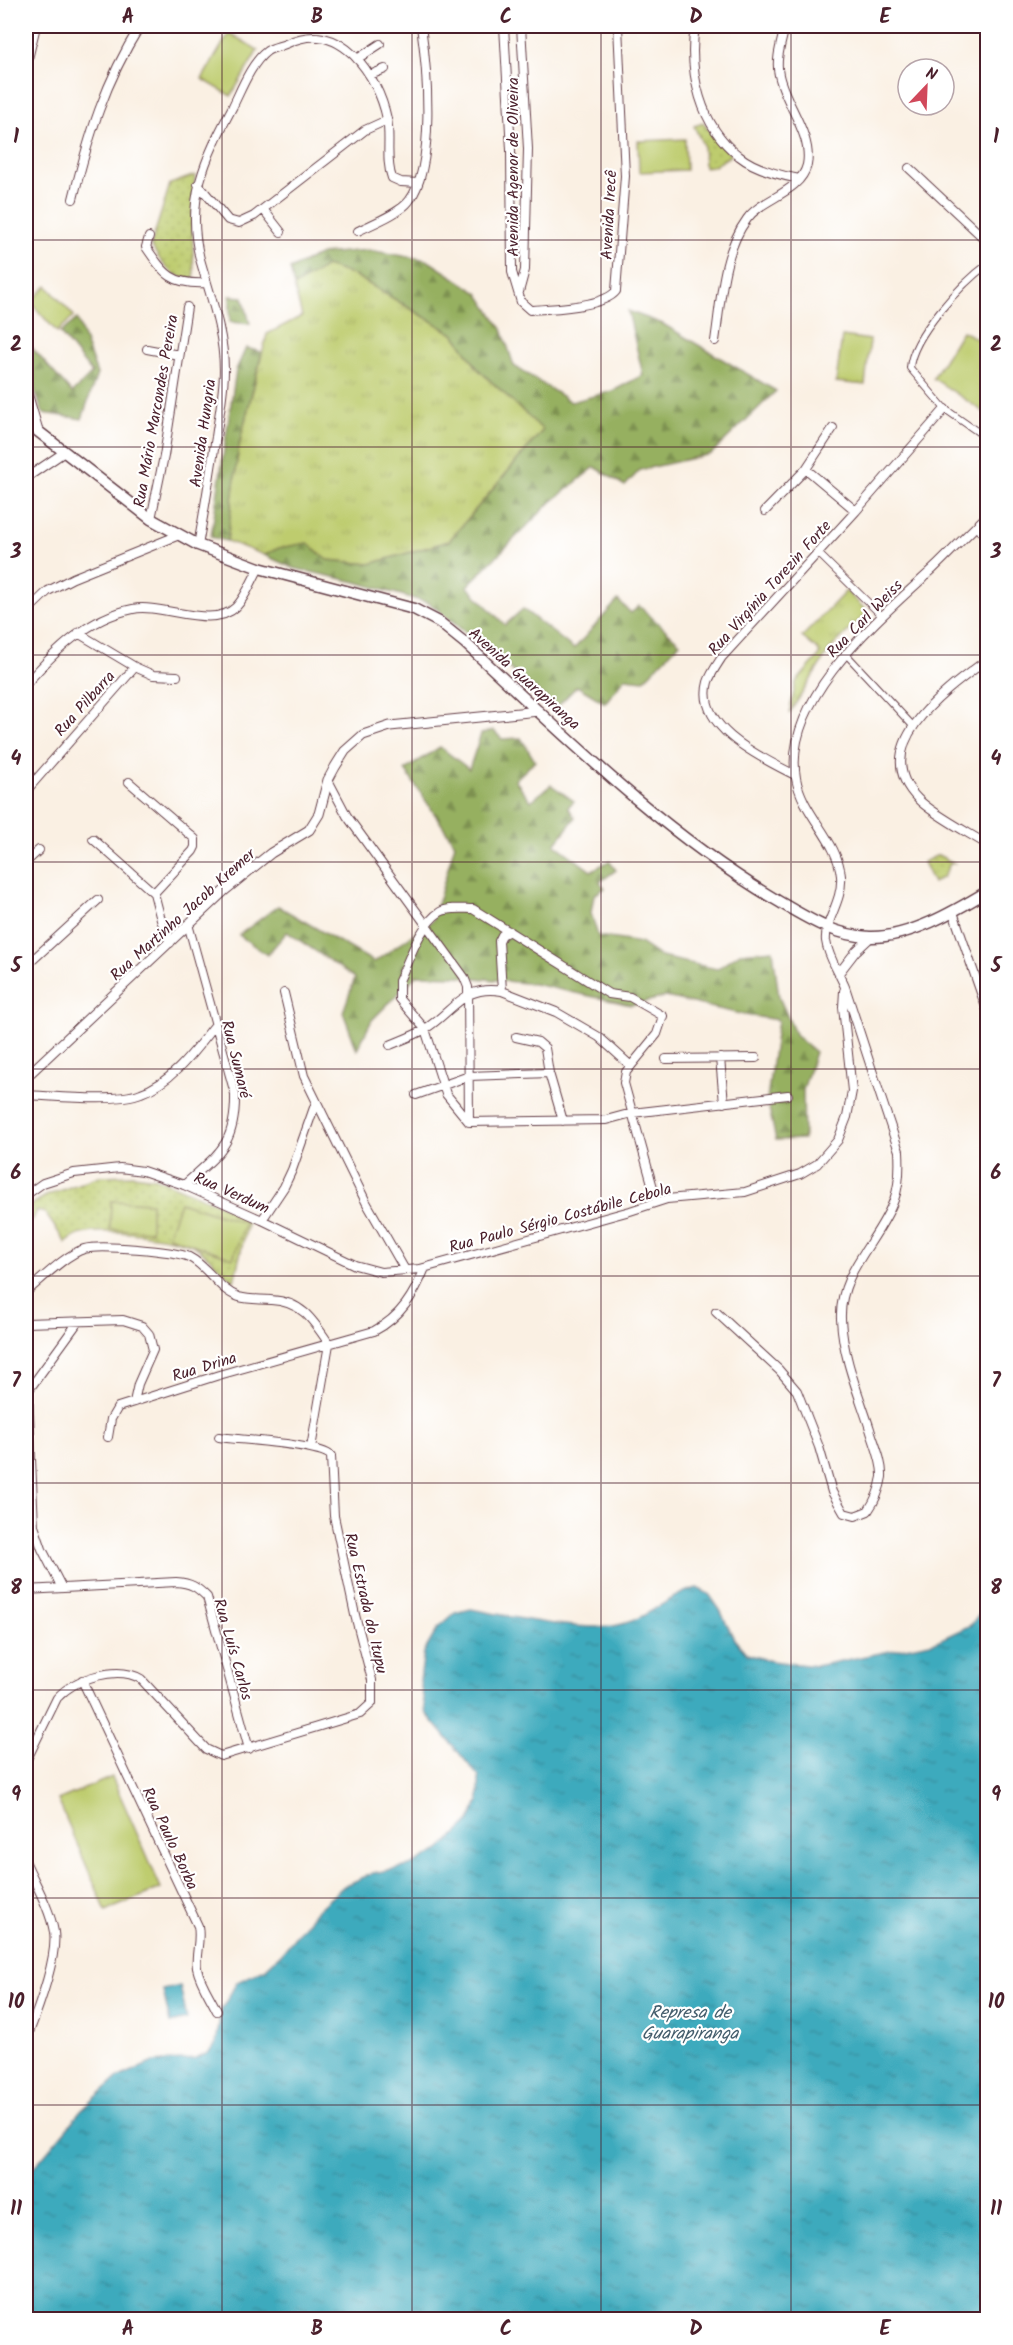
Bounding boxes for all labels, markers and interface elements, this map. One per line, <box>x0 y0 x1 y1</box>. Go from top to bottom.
text: A <box>122 2 134 34</box>
text: B <box>311 2 323 34</box>
text: C <box>500 2 512 34</box>
text: D <box>689 2 703 34</box>
text: E <box>879 2 891 34</box>
north arrow <box>896 57 956 117</box>
text: N <box>922 61 941 88</box>
street label: Avenida Agenor de Oliveira <box>501 77 526 257</box>
text: 1 <box>13 122 19 154</box>
text: 1 <box>993 122 999 154</box>
street label: Avenida Irecê <box>595 169 624 260</box>
street label: Rua Mário Marcondes Pereira <box>127 313 186 510</box>
text: 2 <box>10 330 22 362</box>
text: 2 <box>990 330 1002 362</box>
street label: Avenida Hungria <box>184 377 223 489</box>
street label: Rua Virgínia Torezin Forte <box>702 515 838 661</box>
text: 3 <box>10 537 22 569</box>
text: 3 <box>990 537 1002 569</box>
street label: Rua Carl Weiss <box>821 574 909 664</box>
street label: Avenida Guarapiranga <box>462 622 586 736</box>
street label: Rua Pilbarra <box>49 665 122 743</box>
text: 4 <box>11 744 22 776</box>
text: 4 <box>991 744 1002 776</box>
street label: Rua Martinho Jacob Kremer <box>105 842 263 987</box>
text: 5 <box>10 951 23 983</box>
text: 5 <box>990 951 1003 983</box>
street label: Rua Sumaré <box>214 1018 258 1102</box>
text: 6 <box>11 1158 22 1190</box>
text: 6 <box>991 1158 1002 1190</box>
street label: Rua Verdum <box>190 1166 273 1221</box>
street label: Rua Paulo Sérgio Costábile Cebola <box>446 1177 674 1260</box>
street label: Rua Drina <box>169 1346 240 1389</box>
text: 7 <box>11 1366 21 1398</box>
text: 7 <box>991 1366 1001 1398</box>
street label: Rua Estrada do Itupu <box>337 1530 394 1677</box>
text: 8 <box>10 1573 22 1605</box>
text: 8 <box>990 1573 1002 1605</box>
street label: Rua Luís Carlos <box>206 1596 259 1703</box>
text: 9 <box>11 1780 21 1812</box>
text: 9 <box>991 1780 1001 1812</box>
street label: Rua Paulo Borba <box>135 1783 204 1894</box>
text: 10 <box>8 1987 25 2019</box>
text: 10 <box>988 1987 1005 2019</box>
water label: Represa de Guarapiranga <box>642 1999 740 2049</box>
text: 11 <box>10 2194 22 2226</box>
text: 11 <box>990 2194 1002 2226</box>
text: A <box>122 2314 134 2345</box>
text: B <box>311 2314 323 2345</box>
text: C <box>500 2314 512 2345</box>
text: D <box>689 2314 703 2345</box>
text: E <box>879 2314 891 2345</box>

